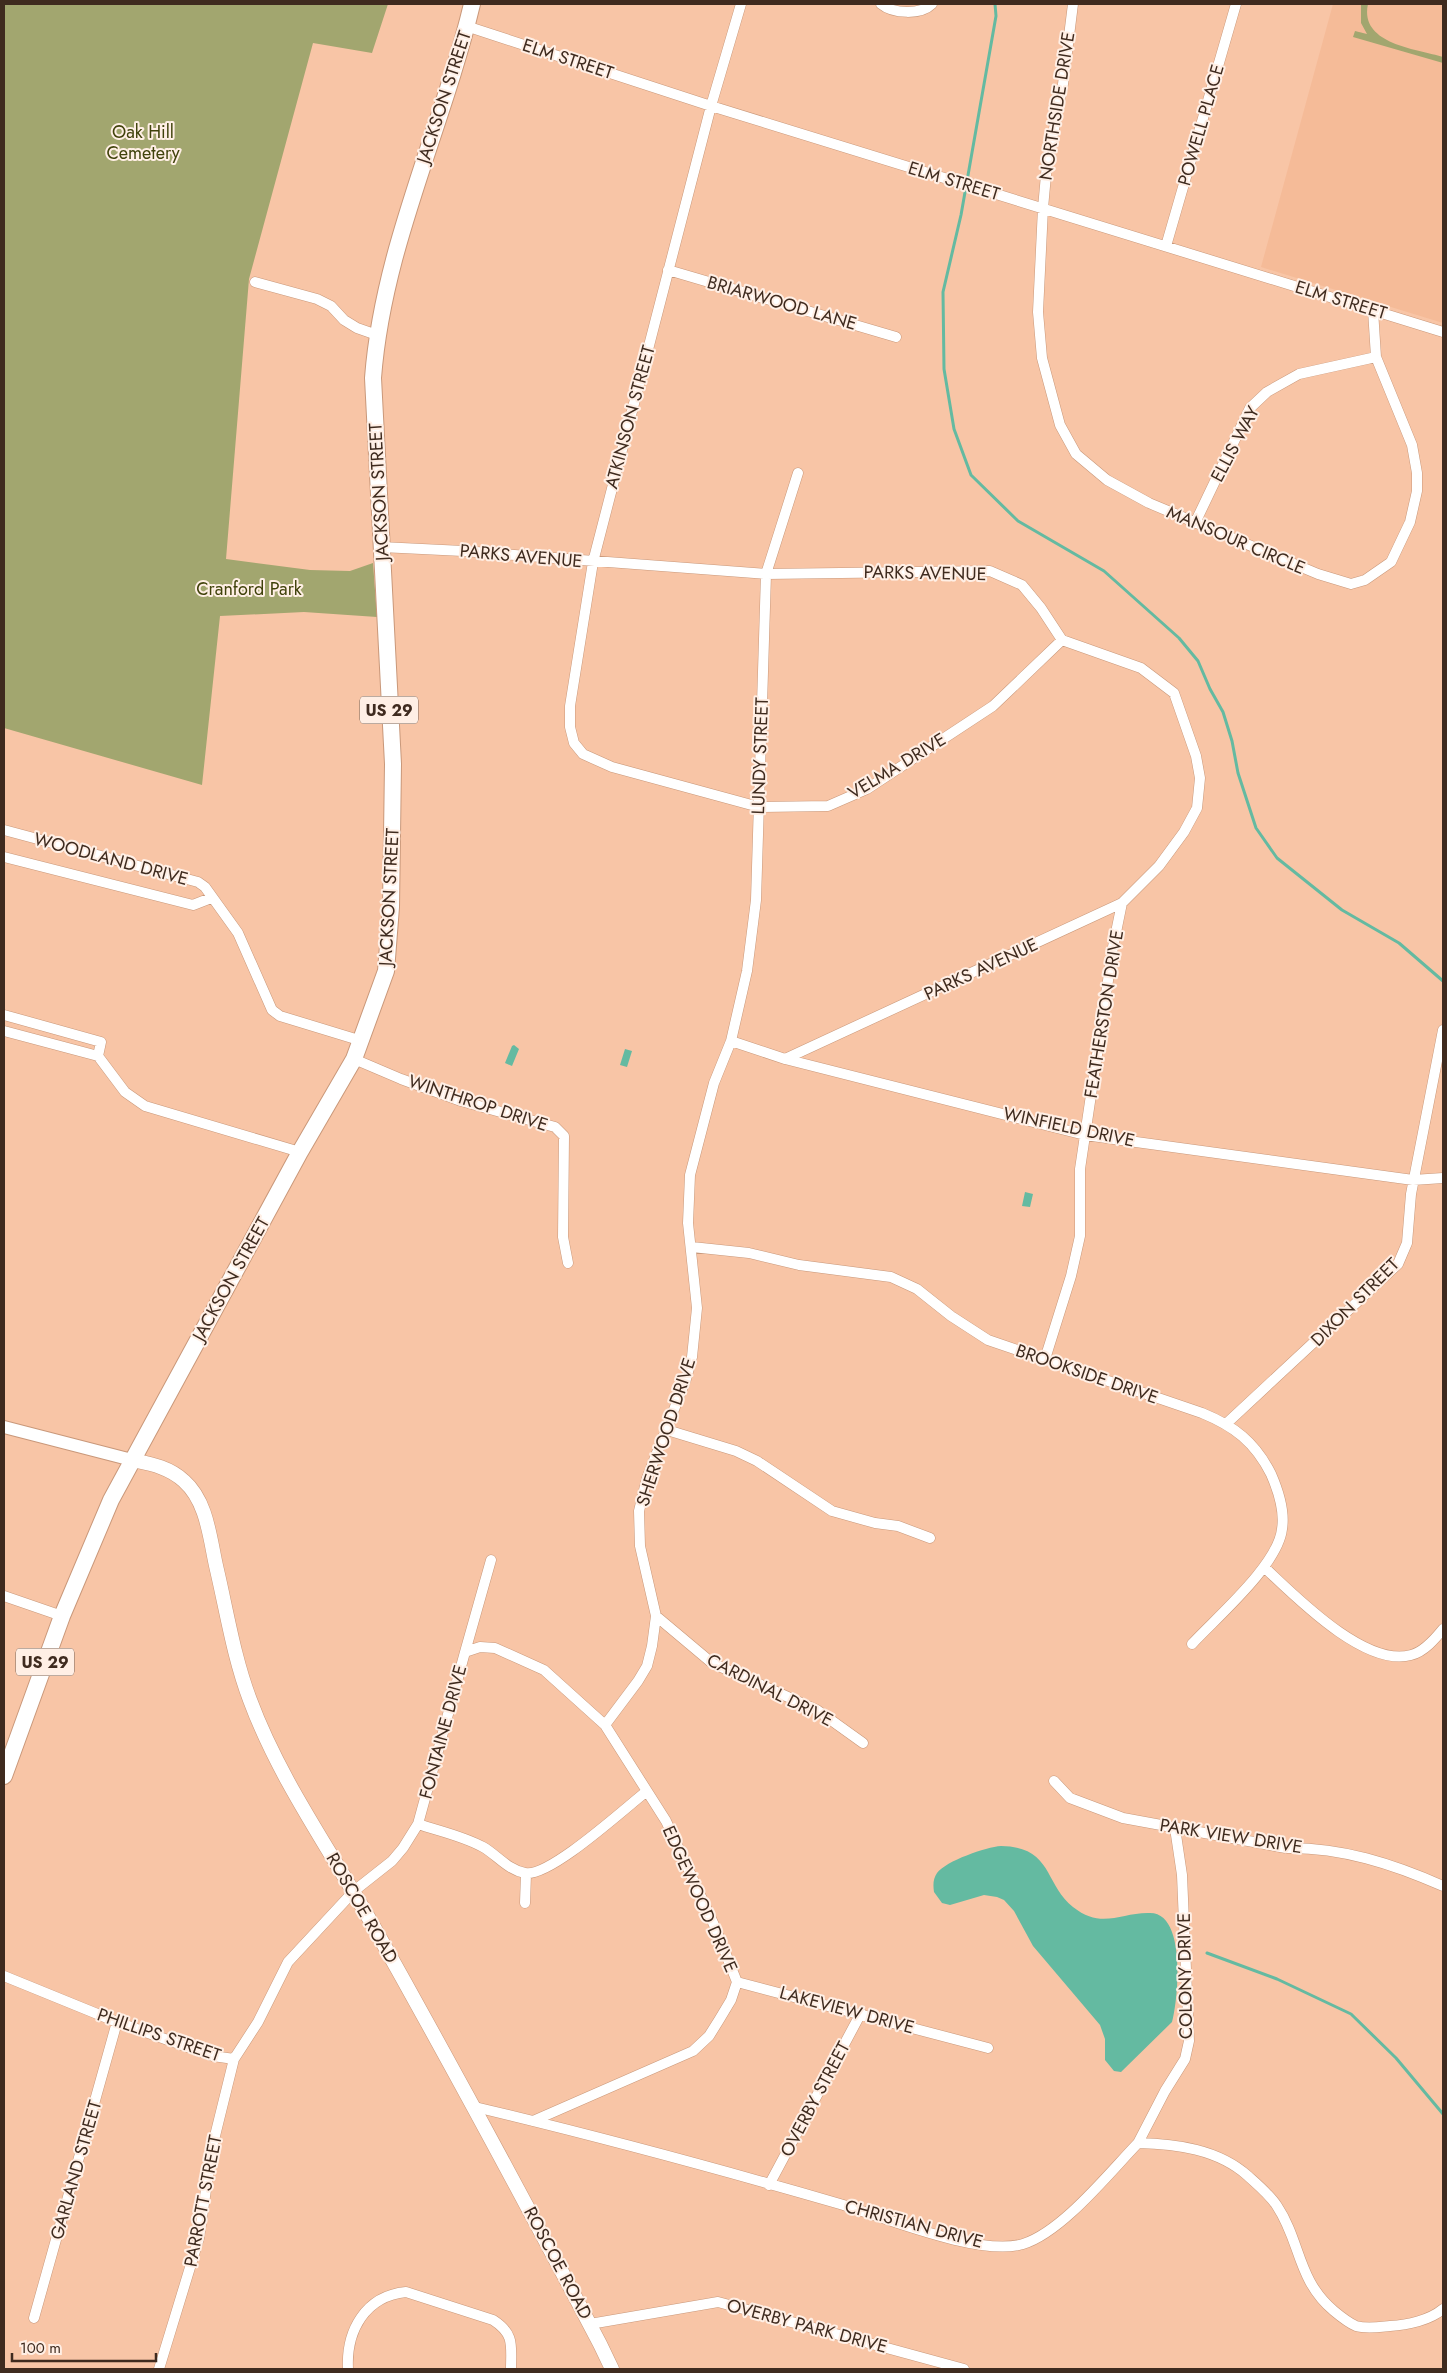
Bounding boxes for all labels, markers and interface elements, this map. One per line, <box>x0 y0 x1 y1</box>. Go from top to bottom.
street label: JACKSON STREET <box>410 27 478 169</box>
street label: NORTHSIDE DRIVE <box>1032 30 1082 182</box>
street label: ELM STREET <box>519 32 618 86</box>
street label: POWELL PLACE <box>1171 61 1231 189</box>
park label: Oak Hill Cemetery <box>106 119 180 166</box>
street label: ELM STREET <box>905 155 1004 207</box>
street label: BRIARWOOD LANE <box>704 269 860 337</box>
street label: ELM STREET <box>1292 274 1391 326</box>
street label: ATKINSON STREET <box>598 342 662 492</box>
street label: ELLIS WAY <box>1204 401 1266 487</box>
street label: JACKSON STREET <box>362 422 396 564</box>
street label: MANSOUR CIRCLE <box>1163 499 1309 581</box>
street label: PARKS AVENUE <box>459 538 583 574</box>
street label: PARKS AVENUE <box>863 559 987 587</box>
park label: Cranford Park <box>196 576 302 602</box>
road number: US 29 <box>360 696 418 724</box>
street label: LUNDY STREET <box>745 696 775 815</box>
street label: VELMA DRIVE <box>843 726 951 806</box>
street label: WOODLAND DRIVE <box>31 826 191 892</box>
street label: JACKSON STREET <box>372 827 406 969</box>
street label: FEATHERSTON DRIVE <box>1078 928 1130 1100</box>
street label: PARKS AVENUE <box>920 931 1042 1007</box>
street label: WINTHROP DRIVE <box>405 1068 551 1138</box>
street label: WINFIELD DRIVE <box>1001 1100 1137 1154</box>
street label: JACKSON STREET <box>185 1212 276 1347</box>
street label: DIXON STREET <box>1305 1251 1406 1352</box>
street label: BROOKSIDE DRIVE <box>1012 1337 1162 1411</box>
street label: SHERWOOD DRIVE <box>630 1354 702 1510</box>
street label: CARDINAL DRIVE <box>702 1647 838 1733</box>
road number: US 29 <box>16 1648 74 1675</box>
street label: FONTAINE DRIVE <box>413 1662 473 1802</box>
street label: PARK VIEW DRIVE <box>1158 1812 1304 1860</box>
street label: EDGEWOOD DRIVE <box>656 1821 744 1977</box>
street label: ROSCOE ROAD <box>320 1848 404 1968</box>
street label: COLONY DRIVE <box>1171 1913 1199 2039</box>
street label: LAKEVIEW DRIVE <box>777 1980 917 2040</box>
street label: PHILLIPS STREET <box>94 2002 225 2069</box>
street label: OVERBY STREET <box>774 2036 857 2161</box>
street label: GARLAND STREET <box>44 2097 109 2243</box>
street label: PARROTT STREET <box>178 2132 229 2269</box>
street label: CHRISTIAN DRIVE <box>842 2193 986 2255</box>
street label: ROSCOE ROAD <box>517 2202 599 2324</box>
street label: OVERBY PARK DRIVE <box>724 2292 890 2360</box>
scale bar <box>12 2330 156 2362</box>
text: 100 m <box>20 2337 61 2359</box>

